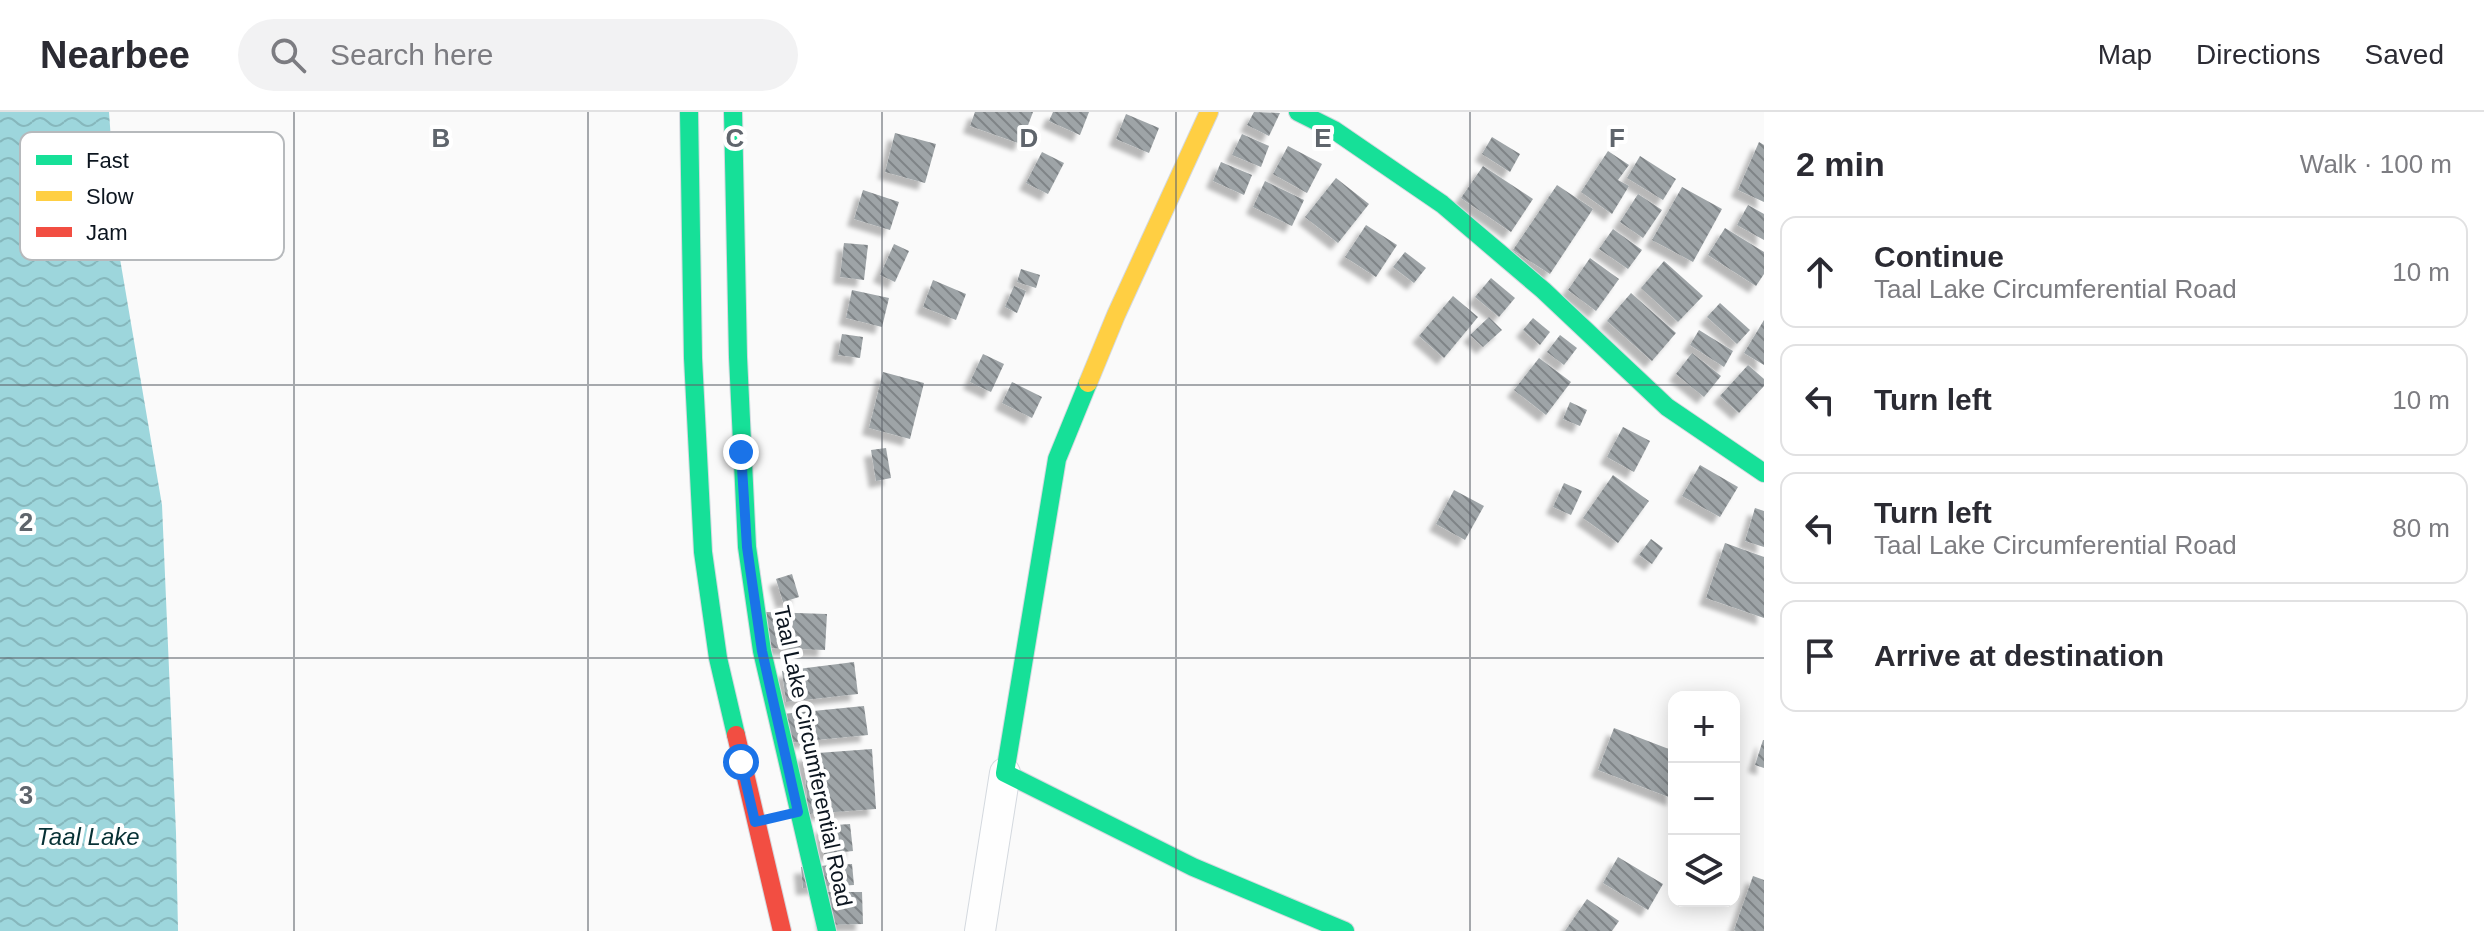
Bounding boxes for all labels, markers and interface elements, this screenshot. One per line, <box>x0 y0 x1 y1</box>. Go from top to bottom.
search box <box>238 19 798 91</box>
icon: search <box>266 33 310 77</box>
text: Nearbee <box>40 34 190 76</box>
text: Search here <box>330 38 493 71</box>
text: Map <box>2098 39 2152 70</box>
text: Directions <box>2196 39 2321 70</box>
text: Saved <box>2365 39 2444 70</box>
text: B <box>432 123 450 153</box>
text: C <box>726 123 745 153</box>
text: D <box>1020 123 1038 153</box>
text: E <box>1314 123 1332 153</box>
text: F <box>1609 123 1625 153</box>
legend <box>20 132 284 260</box>
text: 2 min <box>1796 145 1885 183</box>
text: Fast <box>86 148 129 173</box>
text: Walk · 100 m <box>2300 149 2452 179</box>
text: Slow <box>86 184 134 209</box>
text: Jam <box>86 220 128 245</box>
text: Continue <box>1874 240 2004 273</box>
icon: ahead <box>1798 250 1842 294</box>
text: 10 m <box>2392 257 2450 287</box>
text: Taal Lake Circumferential Road <box>1874 274 2237 304</box>
icon: left <box>1798 378 1842 422</box>
text: Turn left <box>1874 383 1992 416</box>
text: 10 m <box>2392 385 2450 415</box>
route end <box>723 434 759 470</box>
text: Turn left <box>1874 496 1992 529</box>
icon: left <box>1798 506 1842 550</box>
text: 2 <box>19 507 33 537</box>
text: 80 m <box>2392 513 2450 543</box>
text: Taal Lake Circumferential Road <box>1874 530 2237 560</box>
street label: Taal Lake Circumferential Road <box>769 603 857 909</box>
icon: arrive <box>1798 634 1842 678</box>
text: Arrive at destination <box>1874 639 2164 672</box>
map controls <box>1668 691 1740 907</box>
button: + <box>1668 691 1740 763</box>
route start <box>723 744 759 780</box>
button: − <box>1668 763 1740 835</box>
text: 3 <box>19 780 33 810</box>
water label: Taal Lake <box>36 823 140 850</box>
button: layers <box>1668 835 1740 907</box>

